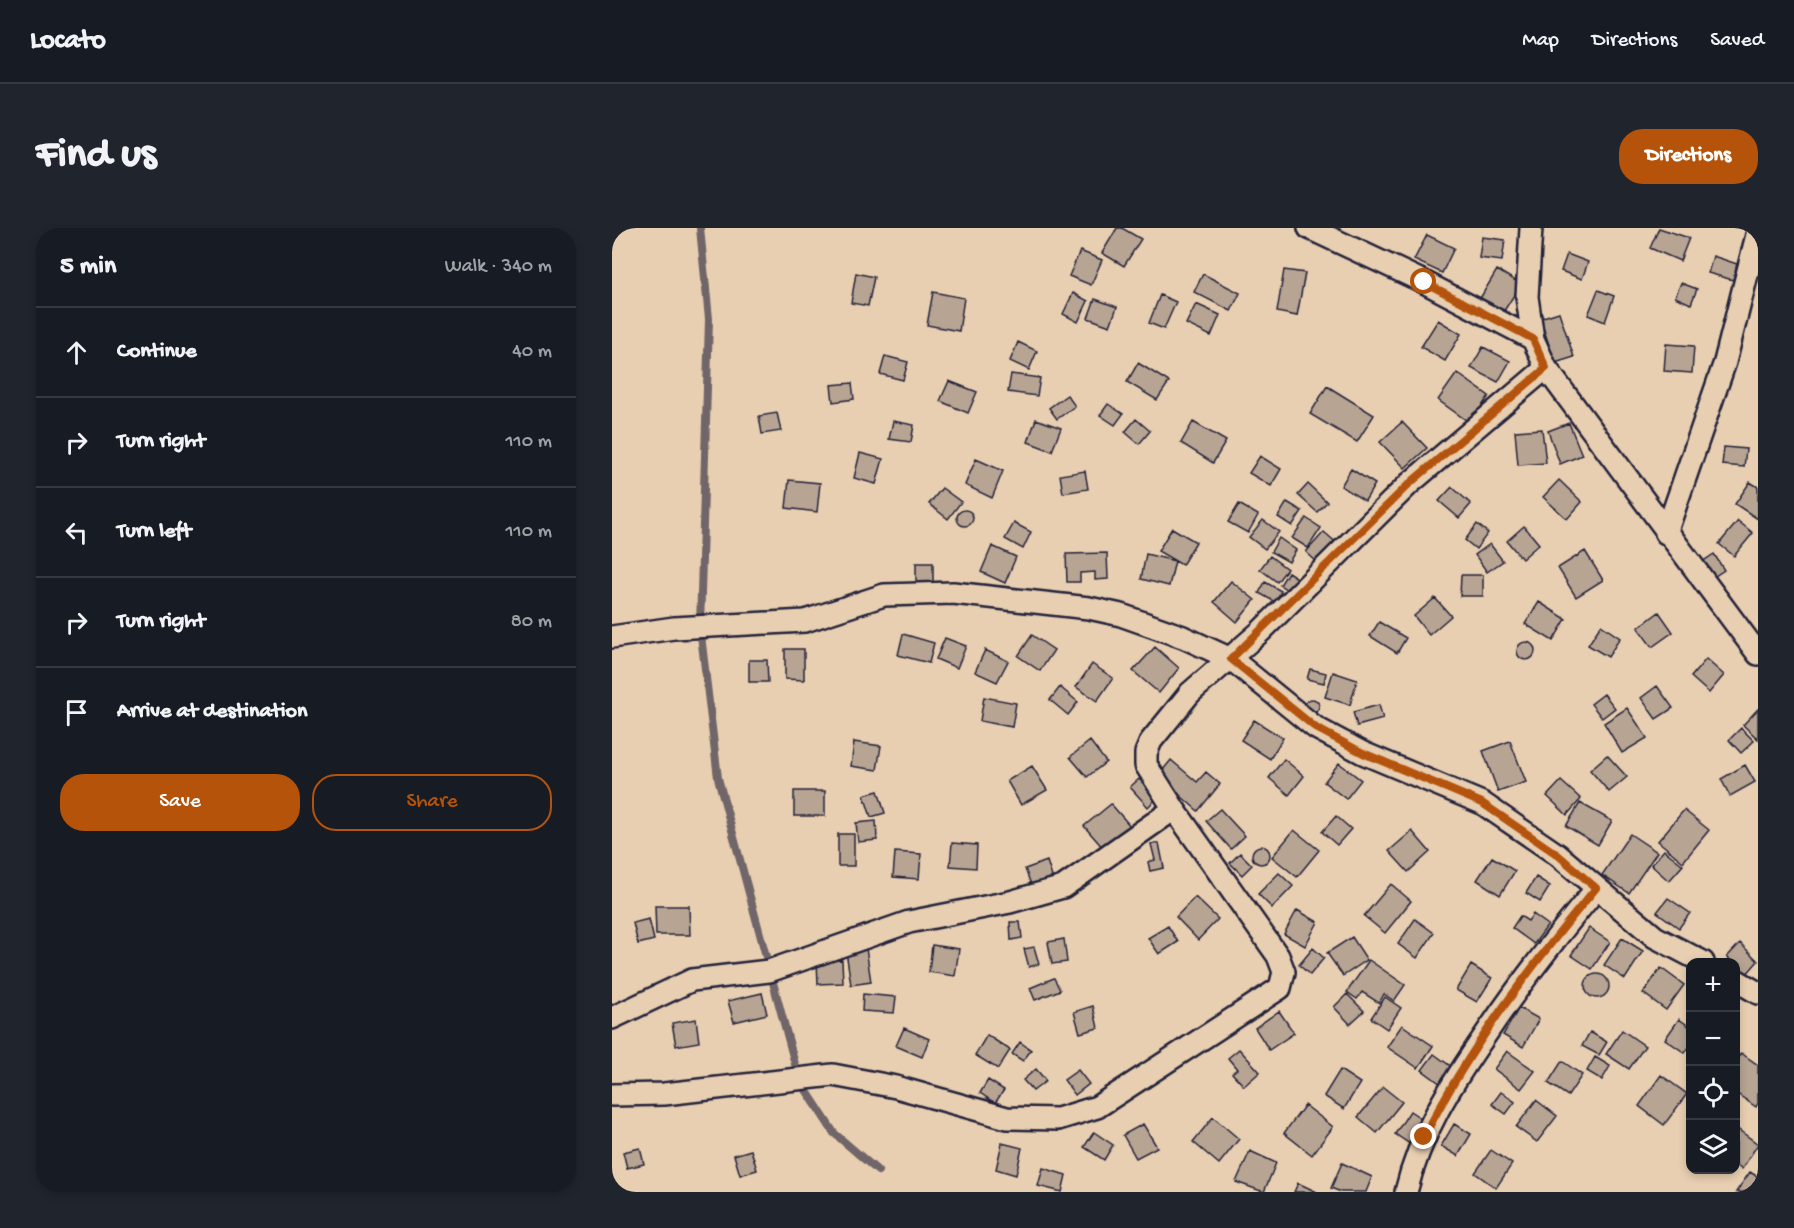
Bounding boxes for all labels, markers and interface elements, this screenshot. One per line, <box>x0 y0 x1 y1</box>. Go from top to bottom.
text: Locato <box>30 25 106 58</box>
text: Map <box>1522 29 1559 54</box>
text: Directions <box>1592 29 1677 54</box>
text: Saved <box>1710 29 1764 54</box>
button: Directions <box>1619 129 1758 184</box>
text: Find us <box>36 132 156 181</box>
text: 5 min <box>60 252 116 283</box>
text: Walk · 340 m <box>445 256 552 279</box>
route start <box>1410 268 1436 294</box>
icon: ahead <box>60 336 93 369</box>
text: Continue <box>117 339 197 365</box>
text: 40 m <box>512 341 552 364</box>
icon: right <box>60 426 93 459</box>
text: Turn right <box>117 429 205 455</box>
text: 110 m <box>506 431 552 454</box>
icon: left <box>60 516 93 549</box>
text: Turn left <box>117 519 191 545</box>
text: 110 m <box>506 521 552 544</box>
icon: right <box>60 606 93 639</box>
text: Turn right <box>117 609 205 635</box>
text: 80 m <box>511 611 552 634</box>
icon: arrive <box>60 696 93 729</box>
text: Arrive at destination <box>117 699 307 725</box>
button: Save <box>60 774 300 831</box>
button: Share <box>312 774 552 831</box>
map controls <box>1686 958 1740 1174</box>
button: + <box>1686 958 1740 1012</box>
button: − <box>1686 1012 1740 1066</box>
button: locate <box>1686 1066 1740 1120</box>
button: layers <box>1686 1120 1740 1174</box>
route end <box>1410 1123 1436 1149</box>

